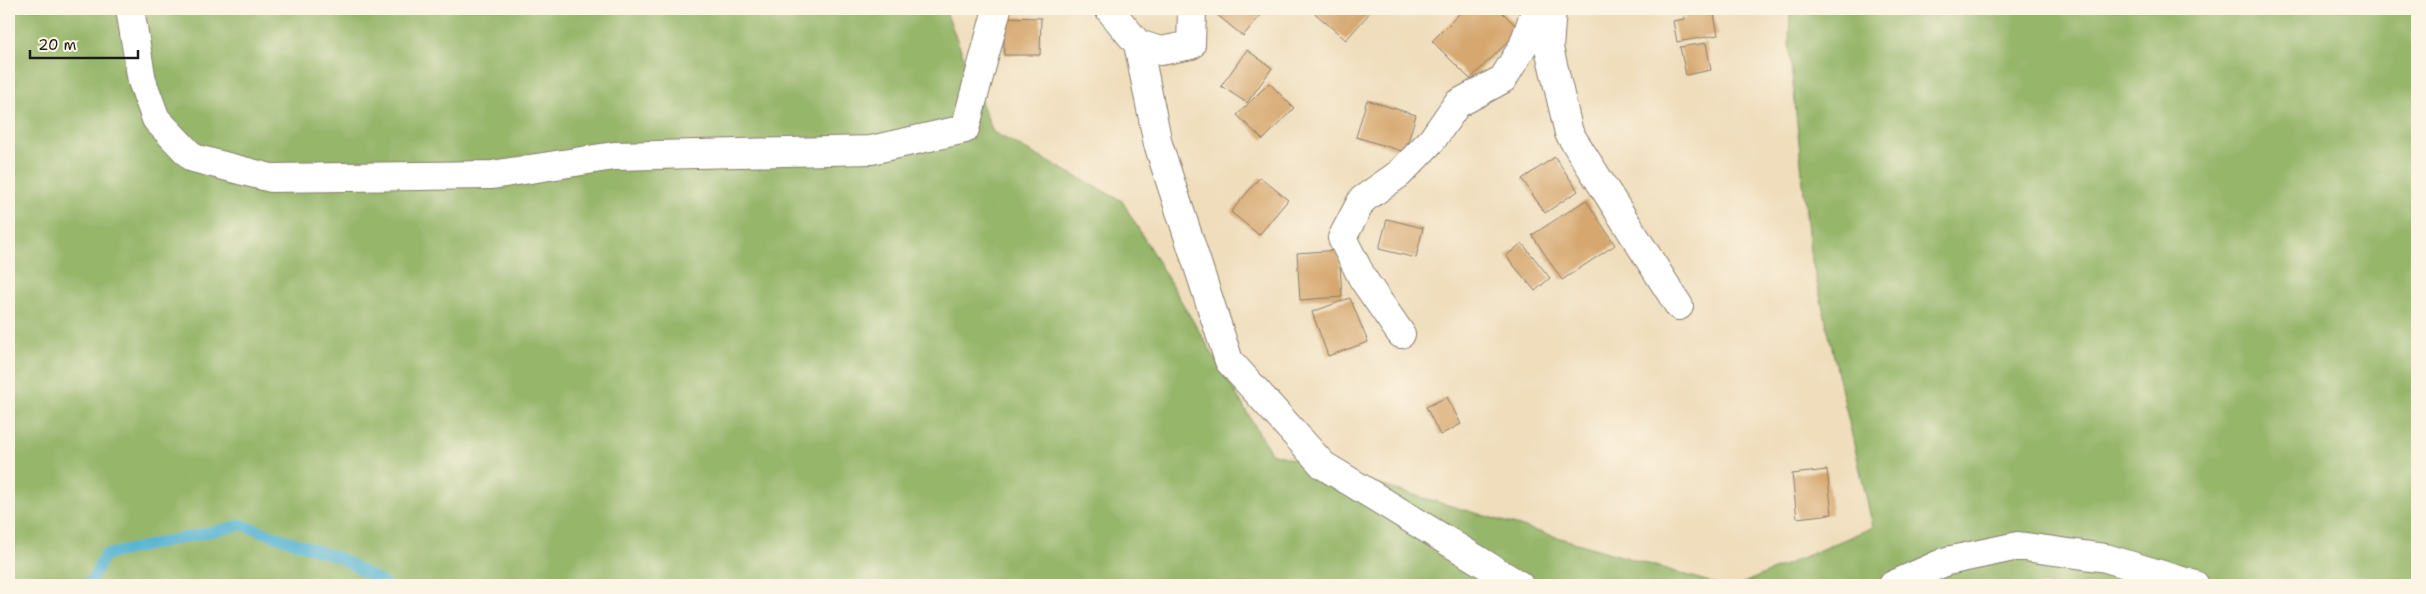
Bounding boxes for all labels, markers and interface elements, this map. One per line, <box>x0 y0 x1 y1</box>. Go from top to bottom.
scale bar <box>30 28 138 60</box>
text: 20 m <box>38 35 77 55</box>

